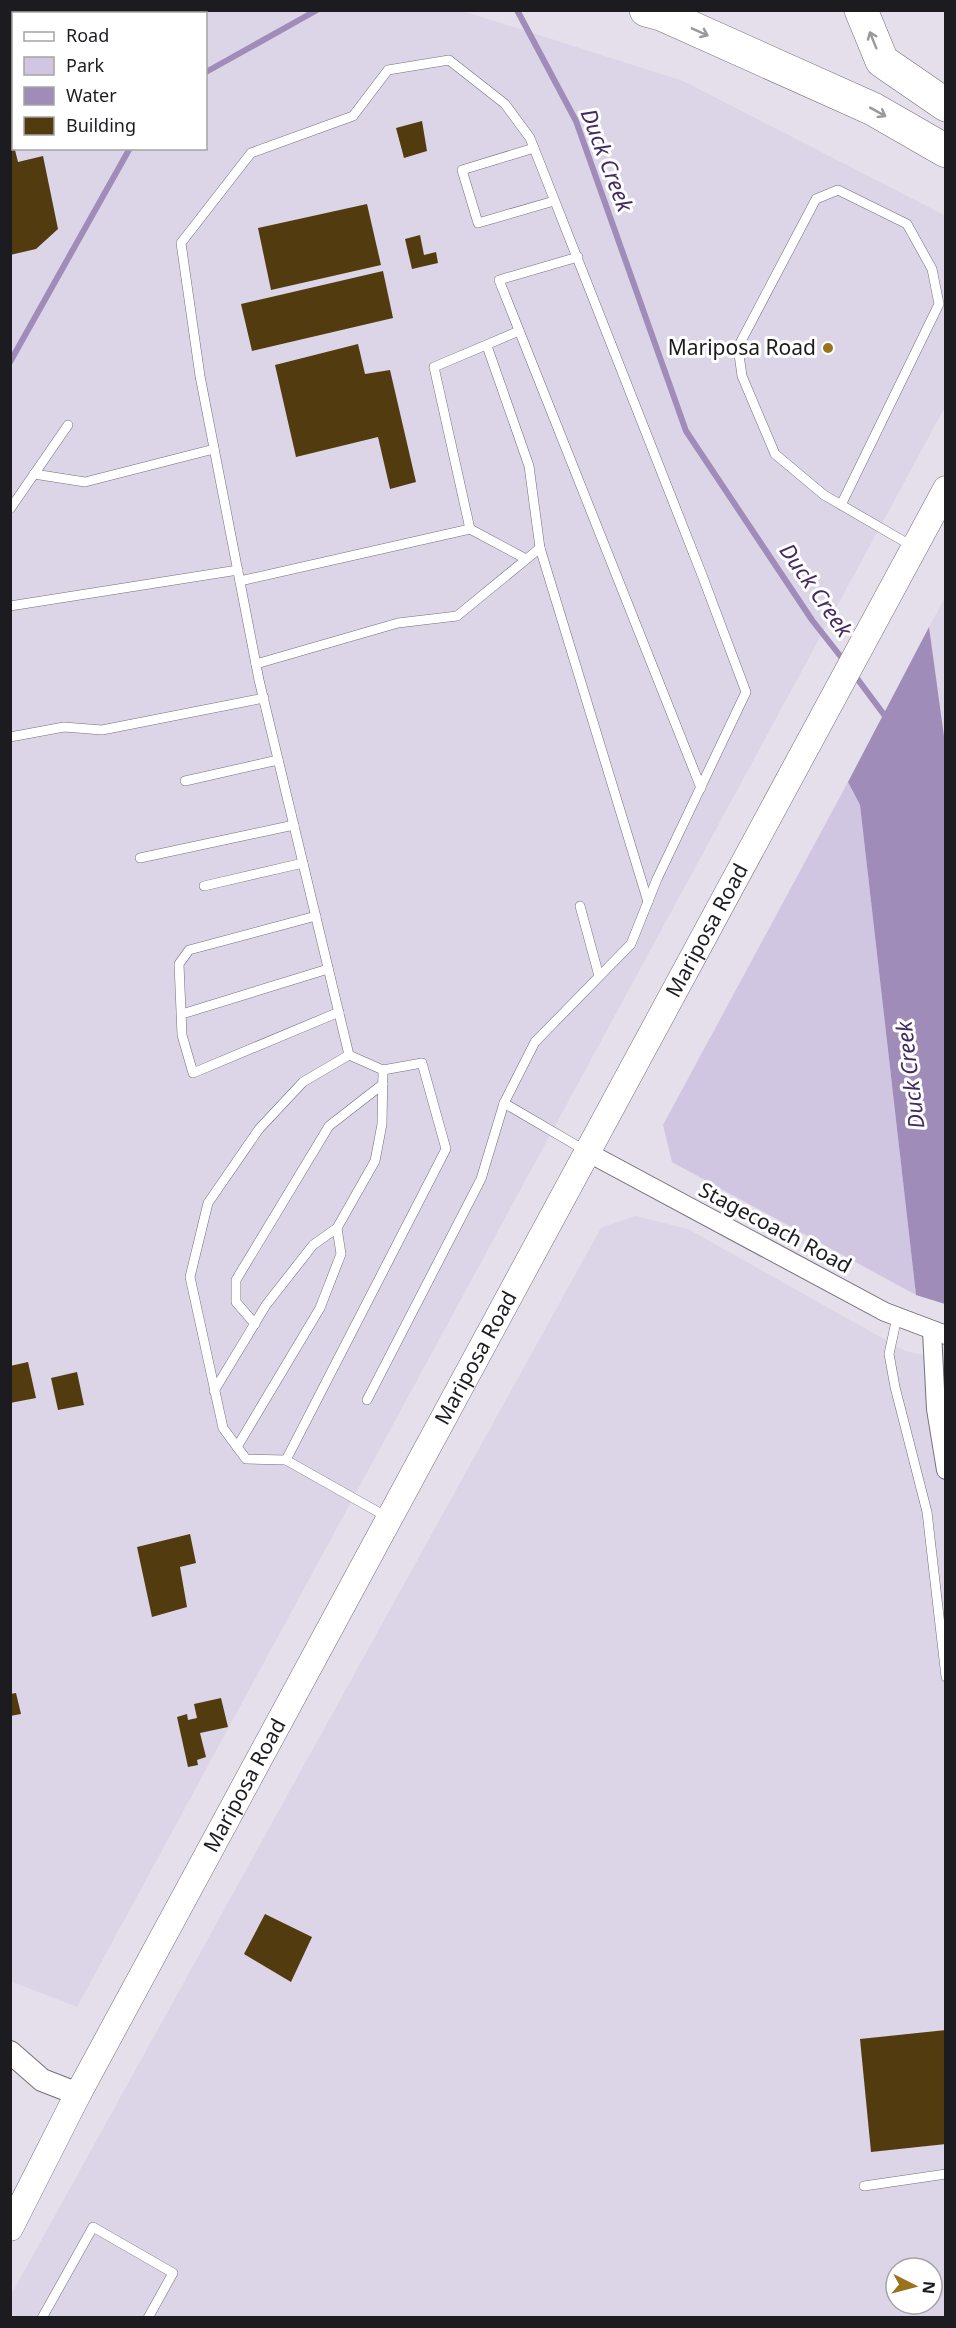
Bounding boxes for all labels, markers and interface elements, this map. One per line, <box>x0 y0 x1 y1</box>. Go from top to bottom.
legend <box>12 12 207 150</box>
text: Road <box>66 23 109 47</box>
one-way arrow <box>691 26 709 38</box>
one-way arrow <box>867 31 878 50</box>
text: Park <box>66 53 104 77</box>
text: Water <box>66 83 117 107</box>
water label: Duck Creek <box>575 104 642 216</box>
one-way arrow <box>869 106 886 118</box>
text: Building <box>66 113 136 137</box>
place label: Mariposa Road <box>668 333 816 361</box>
marker: Mariposa Road <box>821 341 835 355</box>
water label: Duck Creek <box>774 537 861 643</box>
street label: Mariposa Road <box>659 858 754 1002</box>
water label: Duck Creek <box>887 1019 930 1131</box>
street label: Stagecoach Road <box>694 1175 857 1279</box>
street label: Mariposa Road <box>428 1286 523 1429</box>
street label: Mariposa Road <box>196 1713 292 1857</box>
north arrow <box>884 2256 944 2316</box>
text: N <box>917 2280 941 2295</box>

